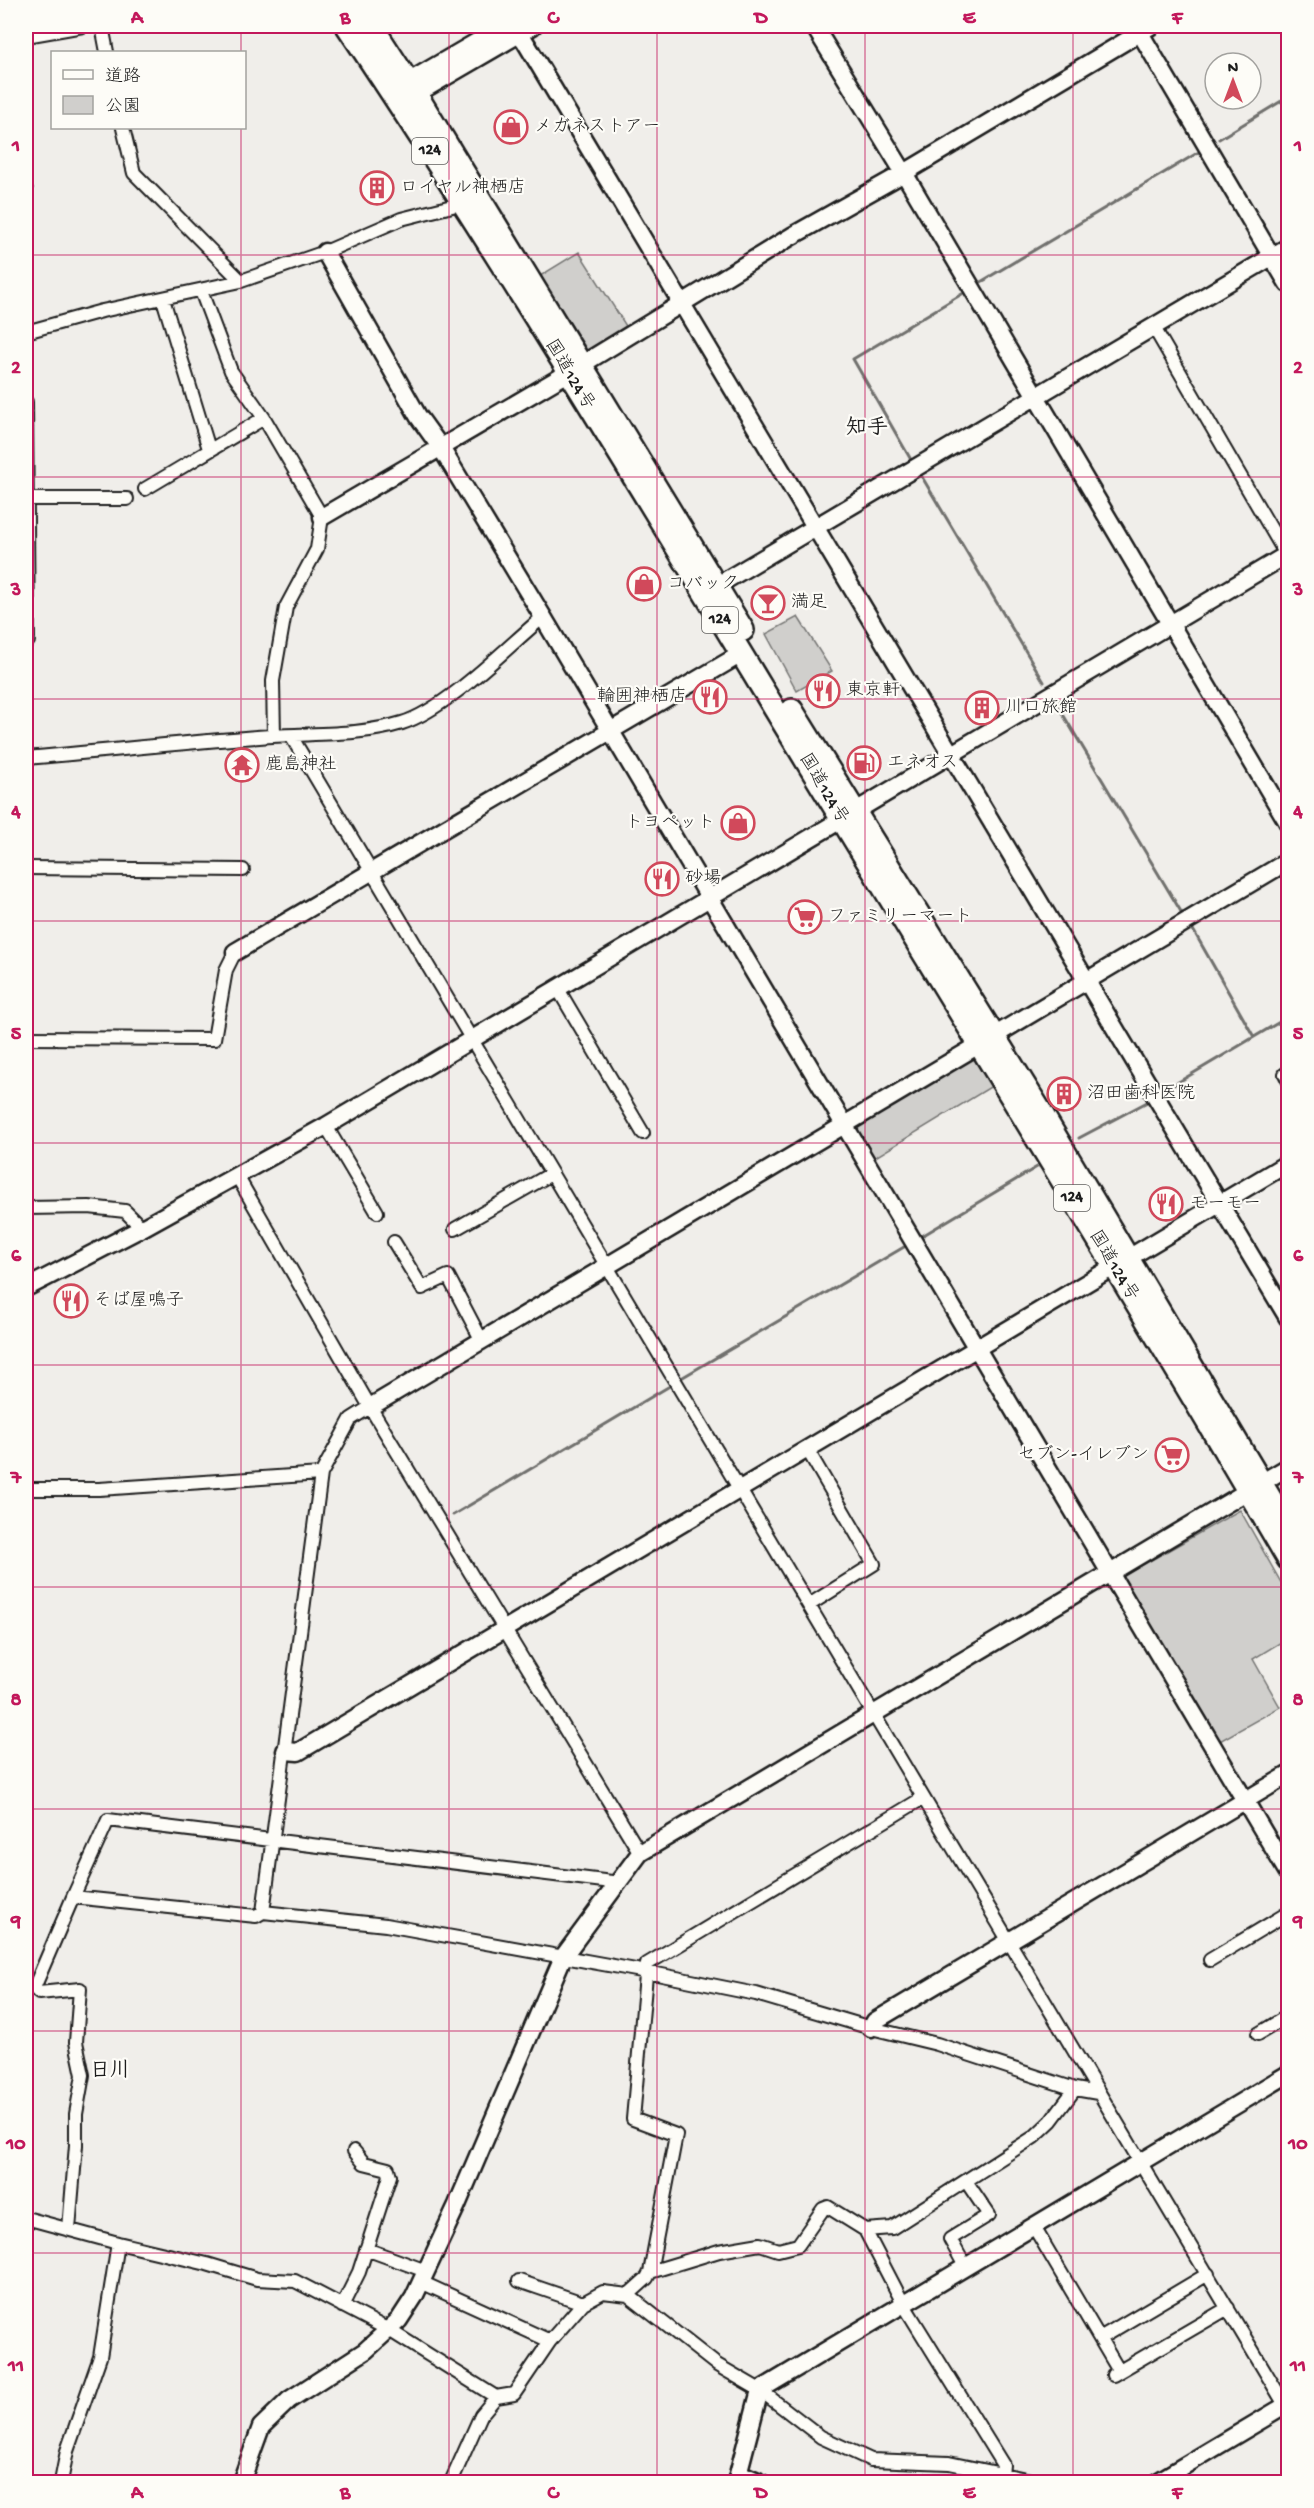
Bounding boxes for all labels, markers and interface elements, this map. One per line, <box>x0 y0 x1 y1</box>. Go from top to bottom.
text: A <box>130 8 145 31</box>
text: B <box>339 8 351 31</box>
text: C <box>547 8 561 31</box>
text: D <box>752 8 768 31</box>
text: E <box>963 8 977 31</box>
text: F <box>1171 8 1184 31</box>
legend <box>51 51 246 129</box>
north arrow <box>1203 51 1263 111</box>
text: N <box>1228 60 1239 79</box>
text: 道路 <box>105 66 141 88</box>
text: 公園 <box>105 97 141 118</box>
shop icon: メガネストアー <box>493 109 529 145</box>
place label: メガネストアー <box>534 117 660 138</box>
text: 1 <box>11 136 20 159</box>
text: 1 <box>1293 136 1302 159</box>
road number: 124 <box>412 138 448 164</box>
building icon: ロイヤル神栖店 <box>359 170 395 206</box>
place label: ロイヤル神栖店 <box>400 177 526 199</box>
street label: 国道124号 <box>540 335 599 414</box>
text: 2 <box>11 358 21 381</box>
text: 2 <box>1293 358 1303 381</box>
district label: 知手 <box>846 416 888 442</box>
shop icon: コバック <box>626 566 662 602</box>
place label: コバック <box>667 574 739 595</box>
text: 3 <box>10 580 21 603</box>
text: 3 <box>1292 580 1303 603</box>
bar icon: 満足 <box>750 585 786 621</box>
place label: 満足 <box>791 592 827 614</box>
road number: 124 <box>702 607 738 633</box>
restaurant icon: 東京軒 <box>805 673 841 709</box>
restaurant icon: 輪囲神栖店 <box>692 679 728 715</box>
place label: 東京軒 <box>846 680 900 702</box>
place label: 輪囲神栖店 <box>597 686 687 708</box>
building icon: 川口旅館 <box>964 690 1000 726</box>
place label: 川口旅館 <box>1005 697 1077 719</box>
fuel station icon: エネオス <box>846 745 882 781</box>
temple icon: 鹿島神社 <box>224 747 260 783</box>
street label: 国道124号 <box>794 749 853 828</box>
place label: エネオス <box>887 753 958 774</box>
place label: 鹿島神社 <box>265 754 337 776</box>
text: 4 <box>10 802 21 825</box>
text: 4 <box>1292 802 1303 825</box>
shop icon: トヨペット <box>720 805 756 841</box>
place label: トヨペット <box>625 813 715 834</box>
restaurant icon: 砂場 <box>644 861 680 897</box>
place label: 砂場 <box>685 868 721 890</box>
supermarket icon: ファミリーマート <box>787 899 823 935</box>
place label: ファミリーマート <box>828 907 972 928</box>
text: 5 <box>11 1024 22 1047</box>
text: 5 <box>1293 1024 1304 1047</box>
building icon: 沼田歯科医院 <box>1046 1076 1082 1112</box>
place label: 沼田歯科医院 <box>1087 1083 1195 1105</box>
road number: 124 <box>1054 1185 1090 1211</box>
restaurant icon: モーモー <box>1148 1186 1184 1222</box>
place label: モーモー <box>1189 1194 1261 1215</box>
street label: 国道124号 <box>1084 1226 1143 1305</box>
text: 6 <box>11 1246 22 1269</box>
text: 6 <box>1293 1246 1304 1269</box>
restaurant icon: そば屋鳴子 <box>53 1283 89 1319</box>
place label: そば屋鳴子 <box>94 1290 184 1312</box>
supermarket icon: セブン-イレブン <box>1154 1437 1190 1473</box>
place label: セブン-イレブン <box>1017 1444 1149 1466</box>
text: 7 <box>10 1468 23 1491</box>
text: 7 <box>1292 1468 1305 1491</box>
text: 8 <box>11 1690 22 1713</box>
text: 8 <box>1293 1690 1304 1713</box>
text: 9 <box>10 1912 21 1935</box>
text: 9 <box>1292 1912 1303 1935</box>
district label: 日川 <box>90 2059 130 2084</box>
text: 10 <box>5 2134 26 2157</box>
text: 10 <box>1287 2134 1308 2157</box>
text: 11 <box>7 2356 24 2379</box>
text: 11 <box>1289 2356 1306 2379</box>
text: A <box>130 2483 145 2506</box>
text: B <box>339 2483 351 2506</box>
text: C <box>547 2483 561 2506</box>
text: D <box>752 2483 768 2506</box>
text: E <box>963 2483 977 2506</box>
text: F <box>1171 2483 1184 2506</box>

